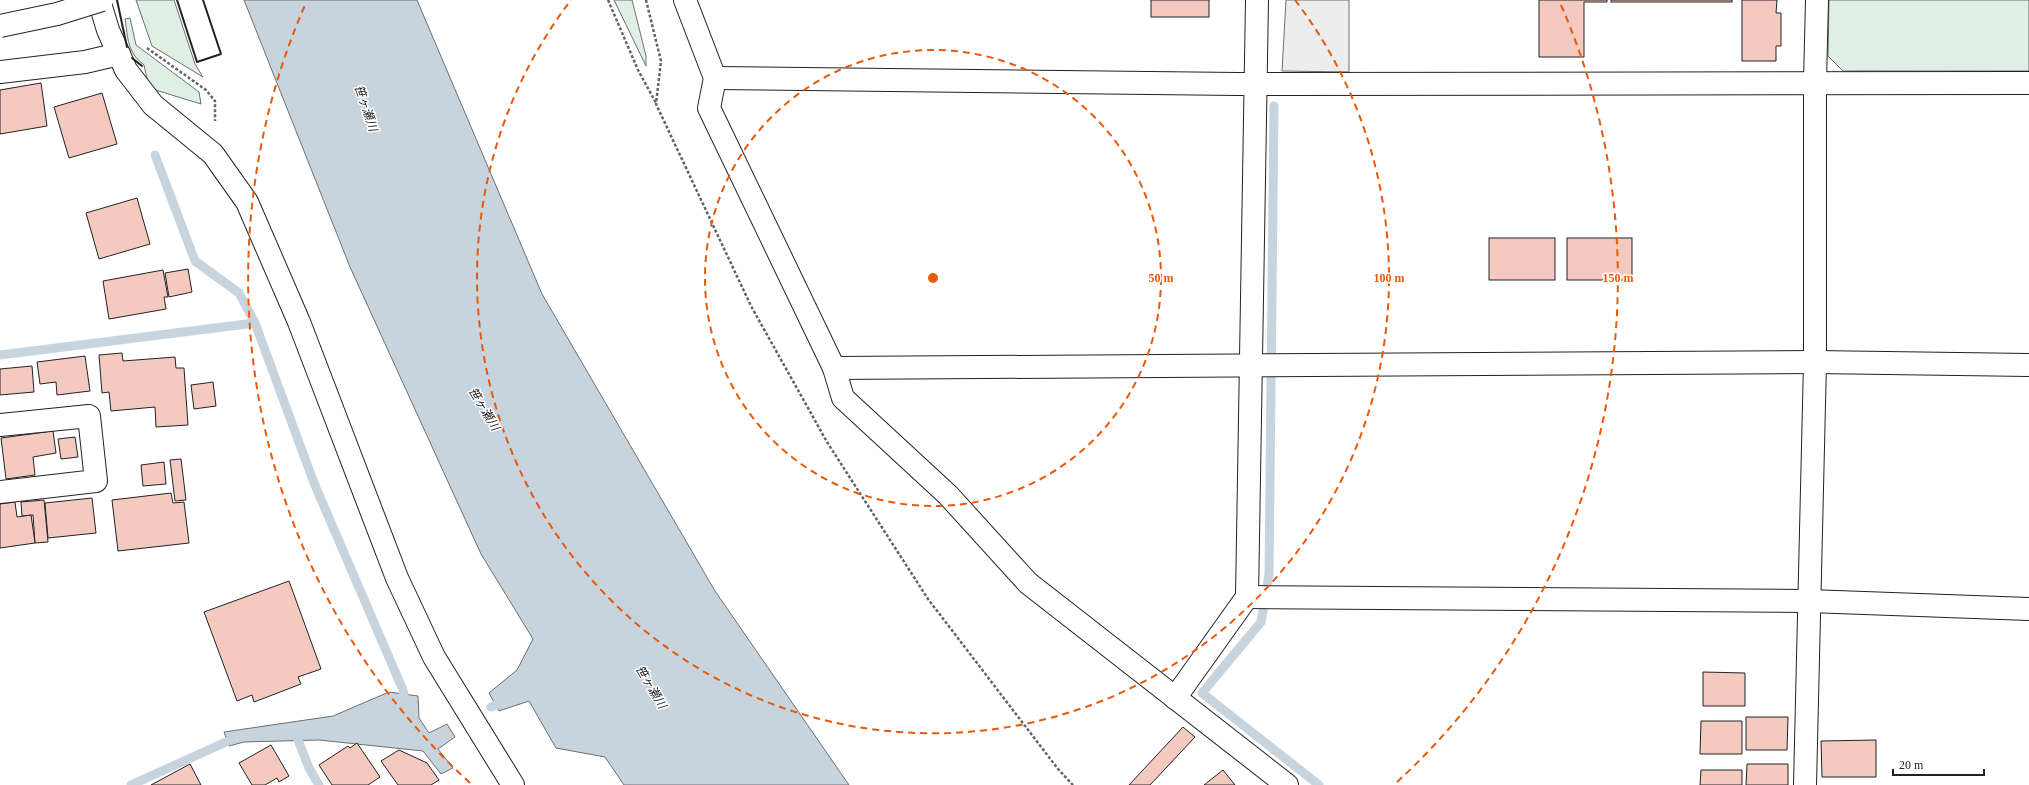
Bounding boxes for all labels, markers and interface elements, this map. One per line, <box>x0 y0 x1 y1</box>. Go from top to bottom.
water label: 笹ヶ瀬川 <box>352 83 381 135</box>
centre of rings <box>926 271 940 285</box>
text: 50 m <box>1149 271 1174 285</box>
text: 100 m <box>1374 271 1405 285</box>
text: 150 m <box>1603 271 1634 285</box>
water label: 笹ヶ瀬川 <box>466 385 503 435</box>
water label: 笹ヶ瀬川 <box>633 663 670 713</box>
scale bar <box>1893 751 1984 777</box>
text: 20 m <box>1899 758 1924 772</box>

